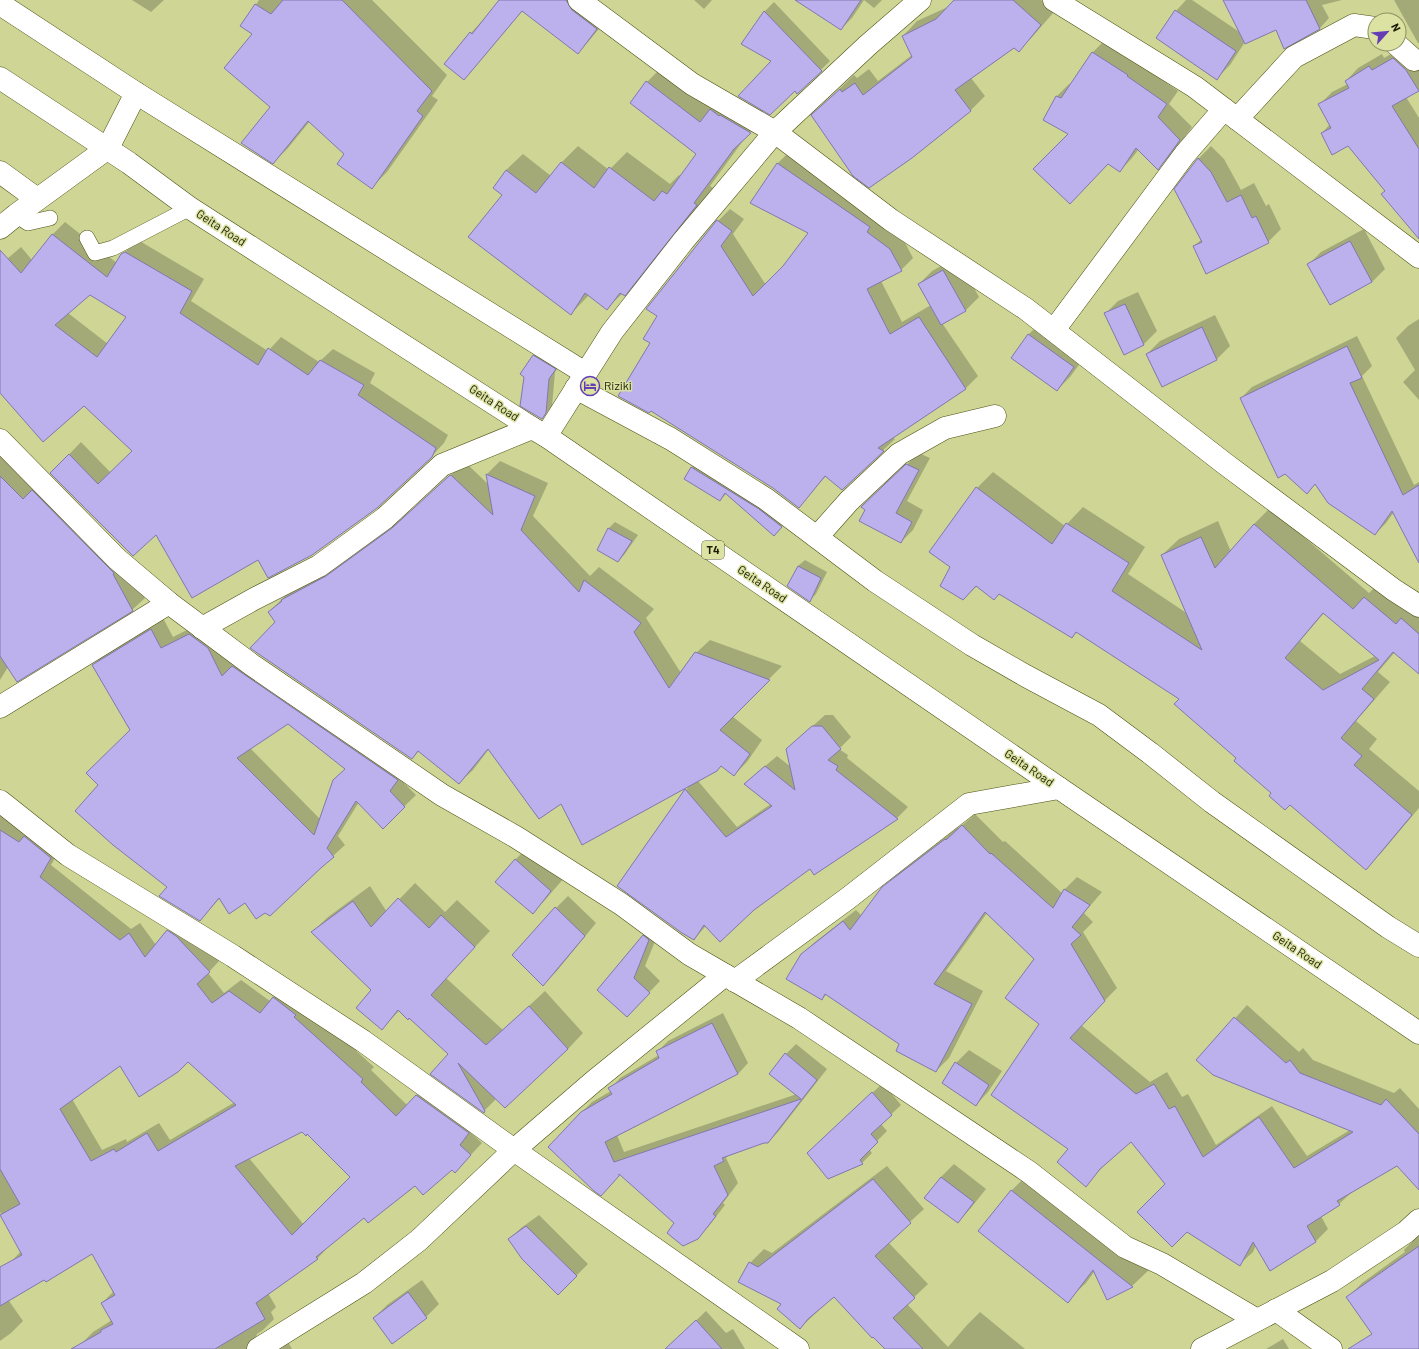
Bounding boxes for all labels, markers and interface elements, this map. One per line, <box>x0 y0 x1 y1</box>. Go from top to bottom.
north arrow <box>1367 12 1407 52</box>
text: N <box>1389 21 1404 33</box>
street label: Geita Road <box>194 206 249 248</box>
hotel icon: Riziki <box>579 375 601 397</box>
place label: Riziki <box>604 378 632 392</box>
street label: Geita Road <box>467 381 522 423</box>
road number: T4 <box>702 541 724 559</box>
street label: Geita Road <box>735 562 790 605</box>
street label: Geita Road <box>1002 746 1057 789</box>
street label: Geita Road <box>1270 928 1325 971</box>

